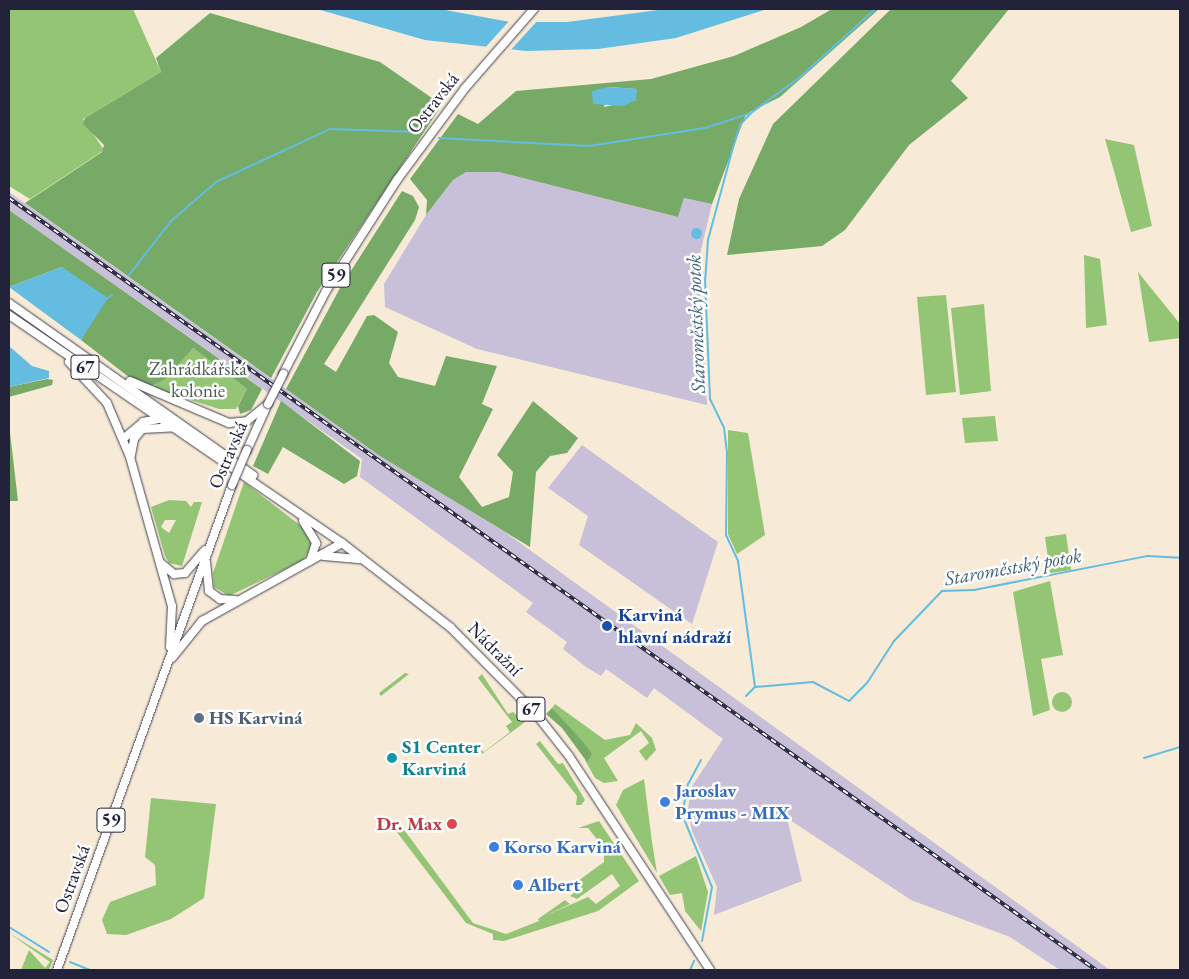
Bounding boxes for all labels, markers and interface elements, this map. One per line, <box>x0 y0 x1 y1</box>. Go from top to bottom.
street label: Ostravská <box>402 68 464 138</box>
water label: Staroměstský potok <box>682 254 710 394</box>
road number: 59 <box>321 260 351 290</box>
road number: 67 <box>70 352 100 382</box>
park label: Zahrádkářská kolonie <box>149 358 247 402</box>
street label: Ostravská <box>204 418 252 492</box>
water label: Staroměstský potok <box>943 543 1083 591</box>
place label: Karviná hlavní nádraží <box>618 604 731 648</box>
street label: Nádražní <box>463 617 527 681</box>
marker: Karviná hlavní nádraží <box>600 619 614 633</box>
road number: 67 <box>516 694 546 724</box>
place label: HS Karviná <box>209 707 303 729</box>
marker: HS Karviná <box>193 712 205 724</box>
place label: S1 Center Karviná <box>402 736 481 780</box>
marker: S1 Center Karviná <box>386 752 398 764</box>
place label: Jaroslav Prymus - MIX <box>675 780 790 824</box>
marker: Jaroslav Prymus - MIX <box>659 796 671 808</box>
road number: 59 <box>96 804 126 836</box>
place label: Dr. Max <box>377 813 442 835</box>
marker: Dr. Max <box>446 818 458 830</box>
place label: Korso Karviná <box>504 836 621 858</box>
marker: Korso Karviná <box>488 841 500 853</box>
street label: Ostravská <box>49 842 95 916</box>
place label: Albert <box>528 874 580 896</box>
marker: Albert <box>512 879 524 891</box>

